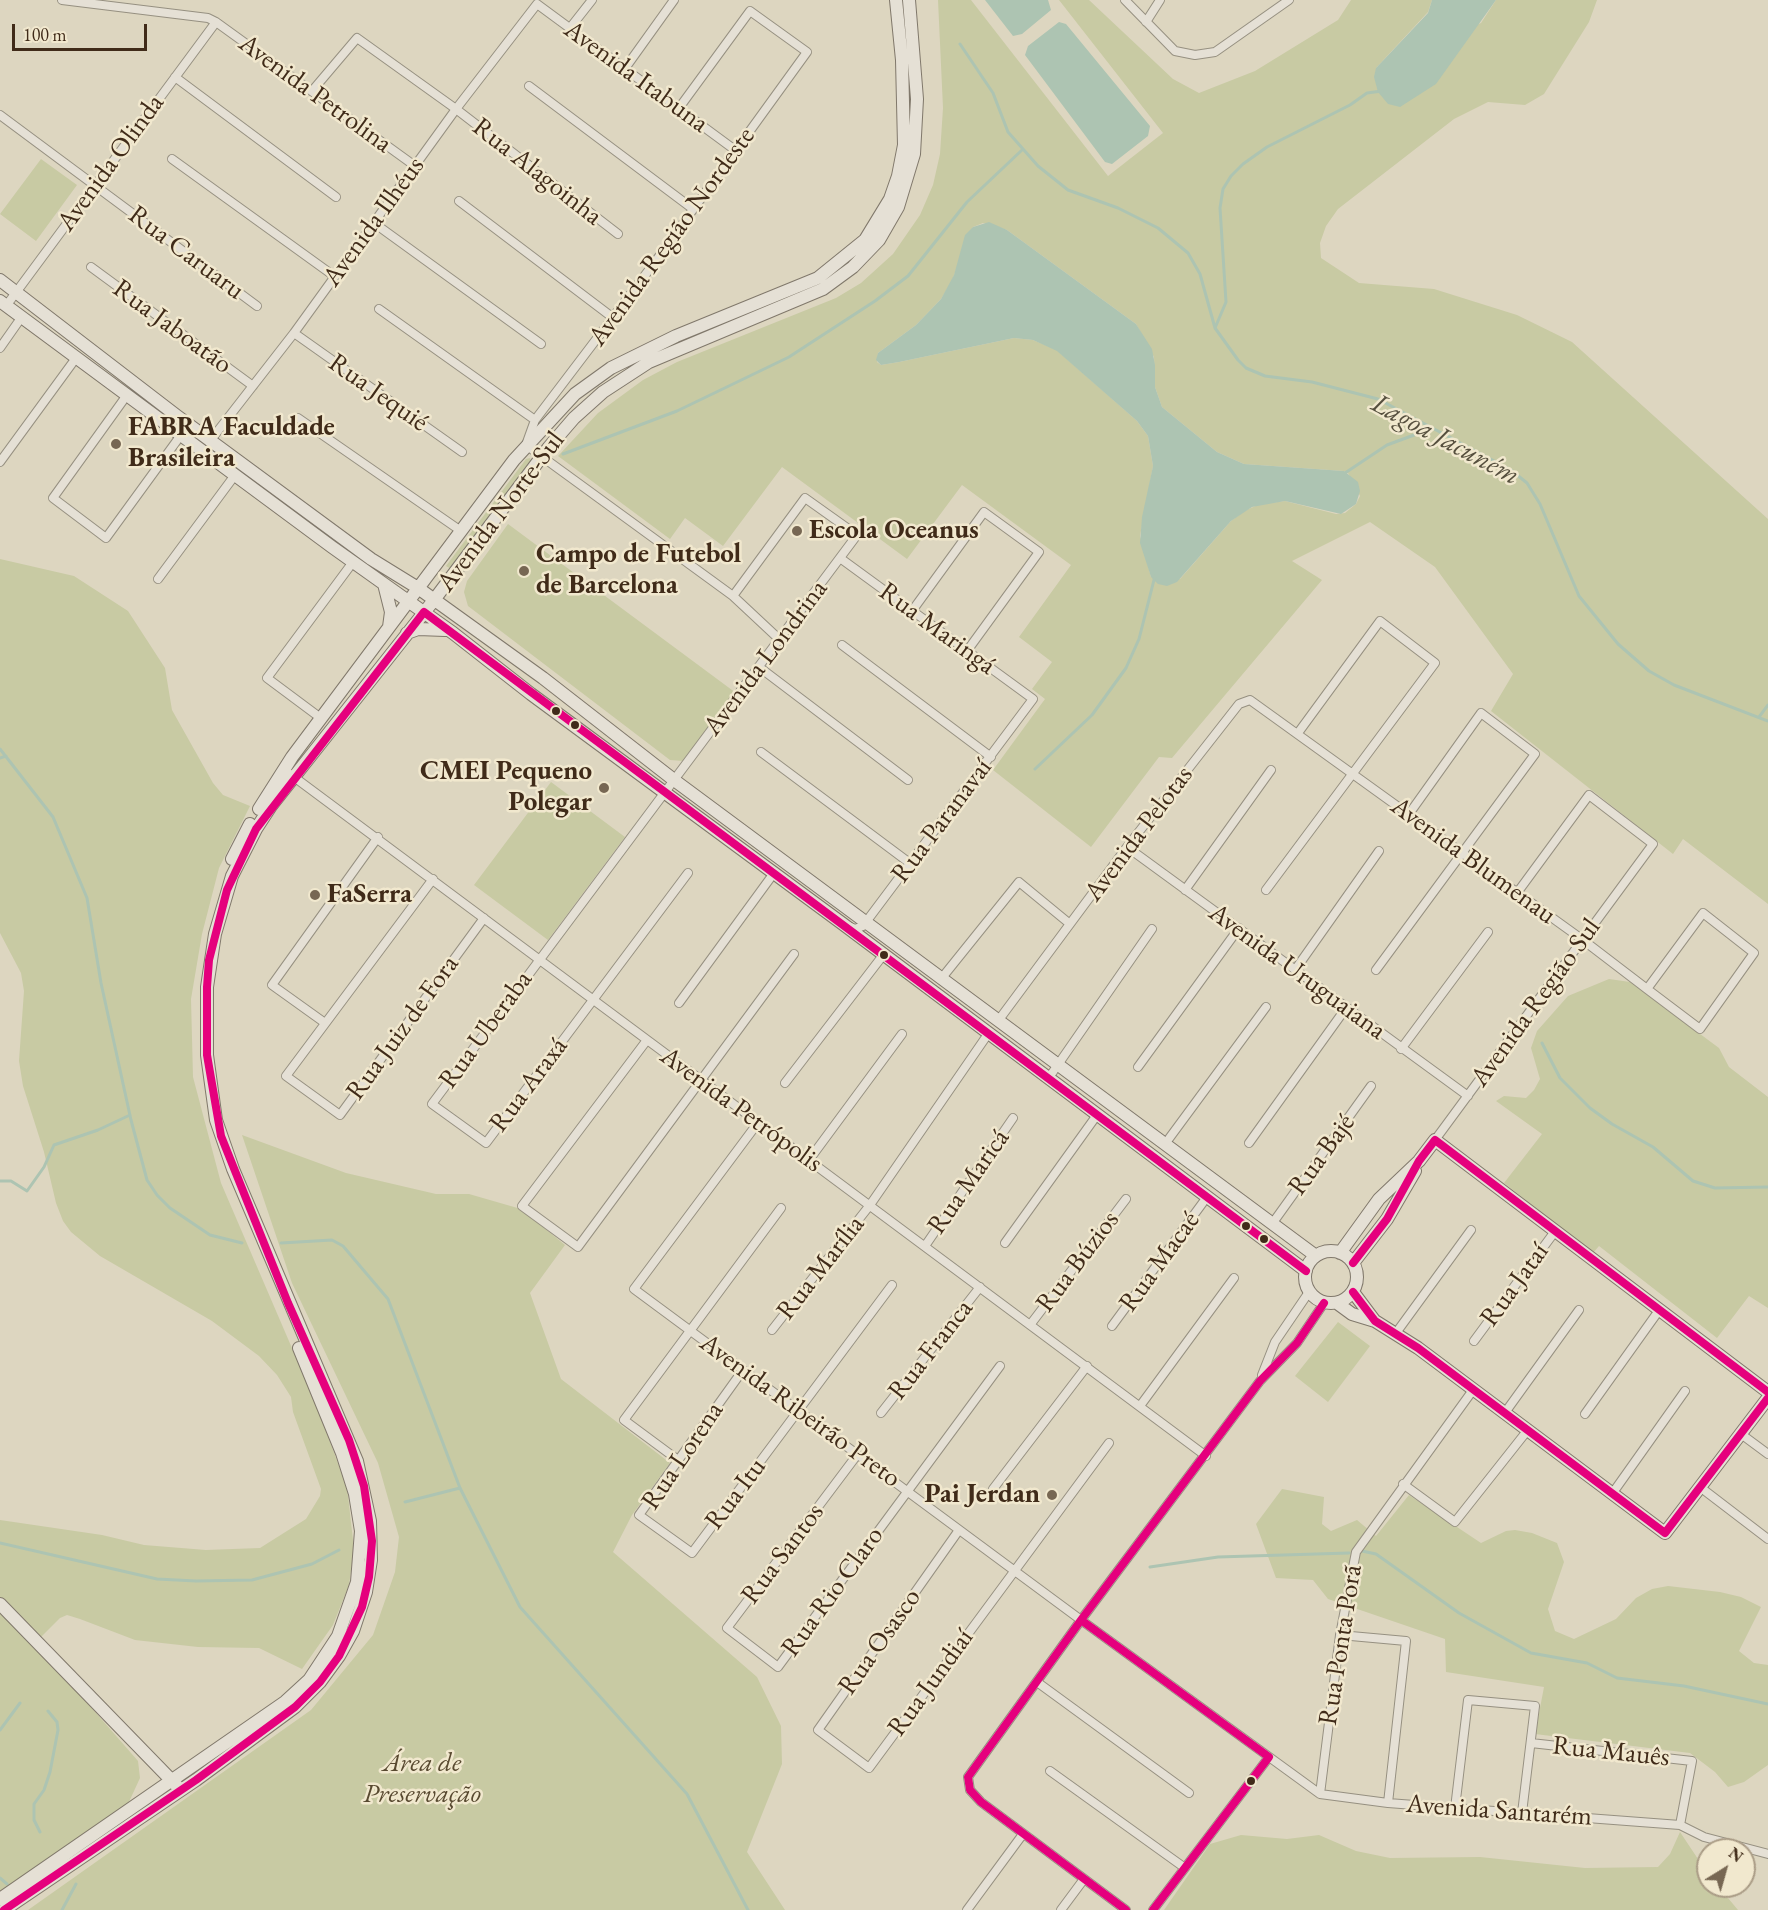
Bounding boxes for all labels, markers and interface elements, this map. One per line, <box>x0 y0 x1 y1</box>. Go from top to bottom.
scale bar <box>15 12 150 50</box>
street label: Avenida Itabuna <box>557 14 715 140</box>
text: 100 m <box>23 23 67 46</box>
street label: Avenida Petrolina <box>232 27 398 161</box>
street label: Avenida Olinda <box>50 88 172 238</box>
street label: Rua Alagoinha <box>465 111 609 233</box>
street label: Avenida Região Nordeste <box>582 121 762 353</box>
street label: Avenida Ilhéus <box>316 151 432 293</box>
street label: Rua Caruaru <box>122 199 250 307</box>
street label: Rua Jaboatão <box>106 273 238 381</box>
street label: Rua Jequié <box>322 347 434 439</box>
water label: Lagoa Jacuném <box>1365 387 1525 493</box>
place label: FABRA Faculdade Brasileira <box>128 412 335 475</box>
street label: Avenida Norte-Sul <box>430 425 572 599</box>
marker: FABRA Faculdade Brasileira <box>109 437 123 451</box>
place label: Escola Oceanus <box>809 515 979 547</box>
marker: Escola Oceanus <box>790 524 804 538</box>
place label: Campo de Futebol de Barcelona <box>536 539 741 602</box>
marker: Campo de Futebol de Barcelona <box>517 564 531 578</box>
street label: Avenida Londrina <box>697 574 835 742</box>
street label: Rua Maringá <box>872 576 1002 682</box>
unlabelled marker <box>550 705 562 717</box>
unlabelled marker <box>569 719 581 731</box>
street label: Rua Paranavaí <box>885 753 999 889</box>
place label: CMEI Pequeno Polegar <box>420 756 592 819</box>
street label: Avenida Pelotas <box>1078 760 1200 908</box>
marker: CMEI Pequeno Polegar <box>597 781 611 795</box>
street label: Avenida Blumenau <box>1384 790 1562 932</box>
place label: FaSerra <box>327 879 412 911</box>
marker: FaSerra <box>308 888 322 902</box>
street label: Avenida Uruguaiana <box>1202 897 1392 1047</box>
street label: Avenida Região Sul <box>1464 913 1608 1093</box>
street label: Rua Juiz de Fora <box>340 949 466 1107</box>
unlabelled marker <box>878 949 890 961</box>
street label: Rua Uberaba <box>432 965 540 1095</box>
street label: Rua Araxá <box>483 1031 575 1139</box>
street label: Avenida Petrópolis <box>653 1040 829 1180</box>
street label: Rua Bajé <box>1282 1108 1362 1202</box>
street label: Rua Maricá <box>921 1123 1017 1241</box>
street label: Rua Búzios <box>1029 1205 1127 1319</box>
street label: Rua Macaé <box>1113 1206 1207 1318</box>
street label: Rua Marília <box>770 1209 872 1327</box>
unlabelled marker <box>1240 1220 1252 1232</box>
unlabelled marker <box>1258 1233 1270 1245</box>
street label: Rua Jataí <box>1474 1237 1556 1333</box>
street label: Rua Franca <box>882 1293 980 1407</box>
street label: Avenida Ribeirão Preto <box>693 1327 907 1495</box>
street label: Rua Lorena <box>635 1396 731 1516</box>
street label: Rua Itu <box>699 1452 773 1536</box>
place label: Pai Jerdan <box>924 1479 1040 1511</box>
marker: Pai Jerdan <box>1045 1488 1059 1502</box>
street label: Rua Santos <box>735 1497 831 1611</box>
street label: Rua Rio Claro <box>775 1521 891 1663</box>
street label: Rua Ponta Porã <box>1312 1562 1370 1728</box>
street label: Rua Osasco <box>832 1583 928 1701</box>
street label: Rua Jundiaí <box>881 1623 981 1743</box>
street label: Rua Mauês <box>1551 1730 1671 1774</box>
park label: Área de Preservação <box>363 1748 481 1811</box>
unlabelled marker <box>1245 1775 1257 1787</box>
street label: Avenida Santarém <box>1405 1788 1593 1834</box>
north arrow <box>1696 1838 1756 1898</box>
text: N <box>1724 1843 1747 1867</box>

